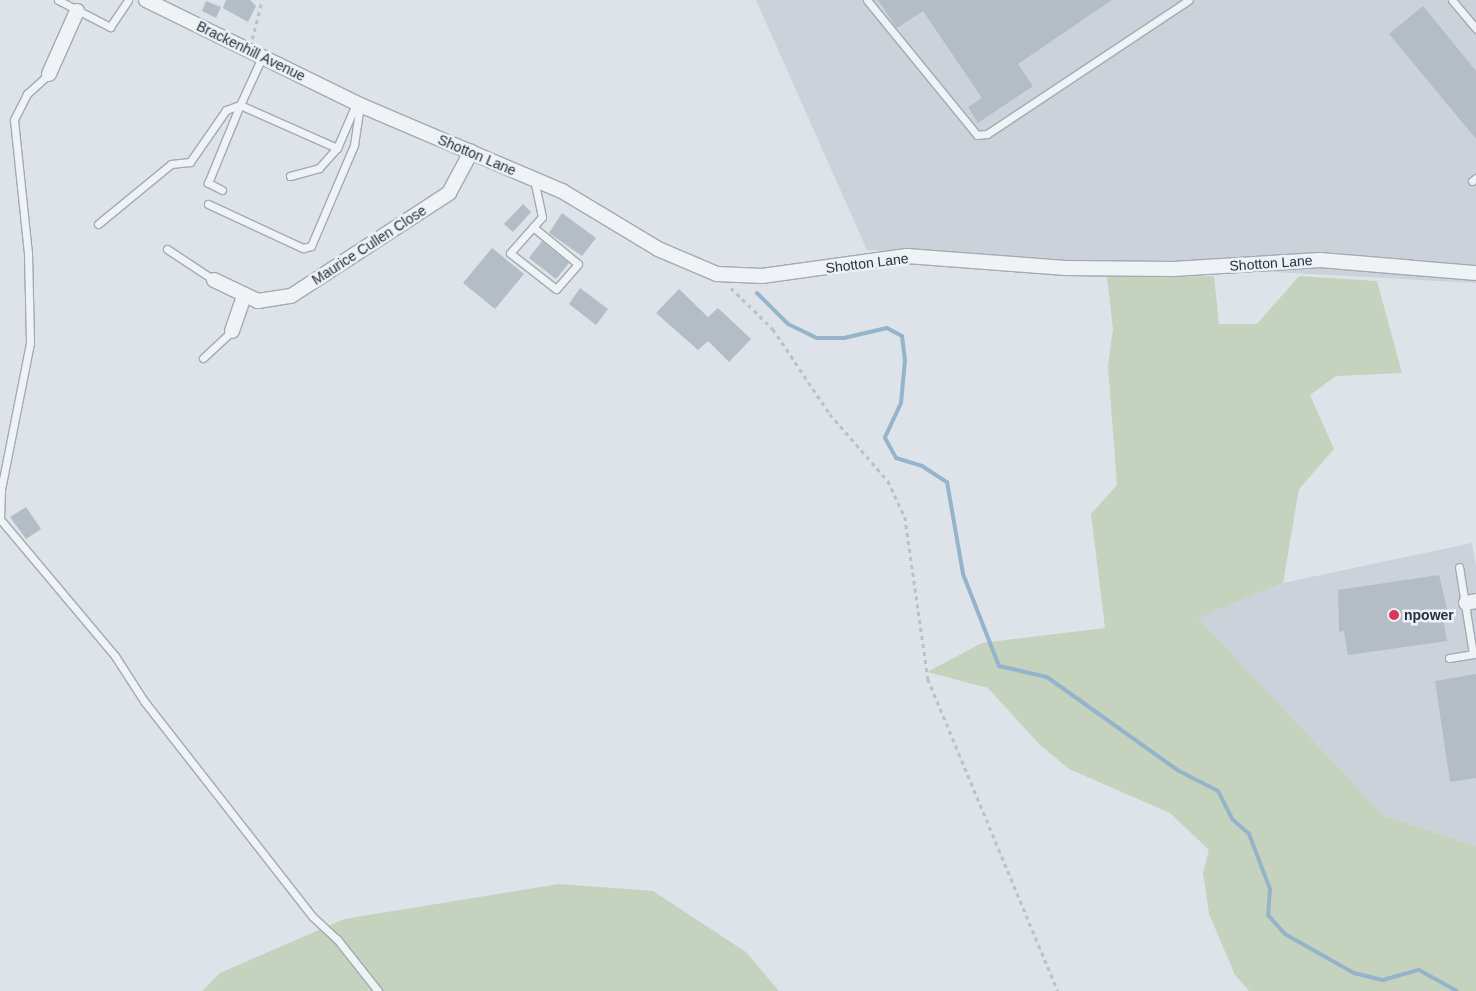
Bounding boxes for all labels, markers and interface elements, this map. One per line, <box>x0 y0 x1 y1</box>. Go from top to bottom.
street label: Brackenhill Avenue <box>194 17 308 85</box>
street label: Shotton Lane <box>435 131 519 179</box>
street label: Maurice Cullen Close <box>309 202 429 288</box>
street label: Shotton Lane <box>825 250 909 276</box>
street label: Shotton Lane <box>1229 252 1313 274</box>
place label: npower <box>1404 607 1454 623</box>
marker: npower <box>1388 609 1400 621</box>

